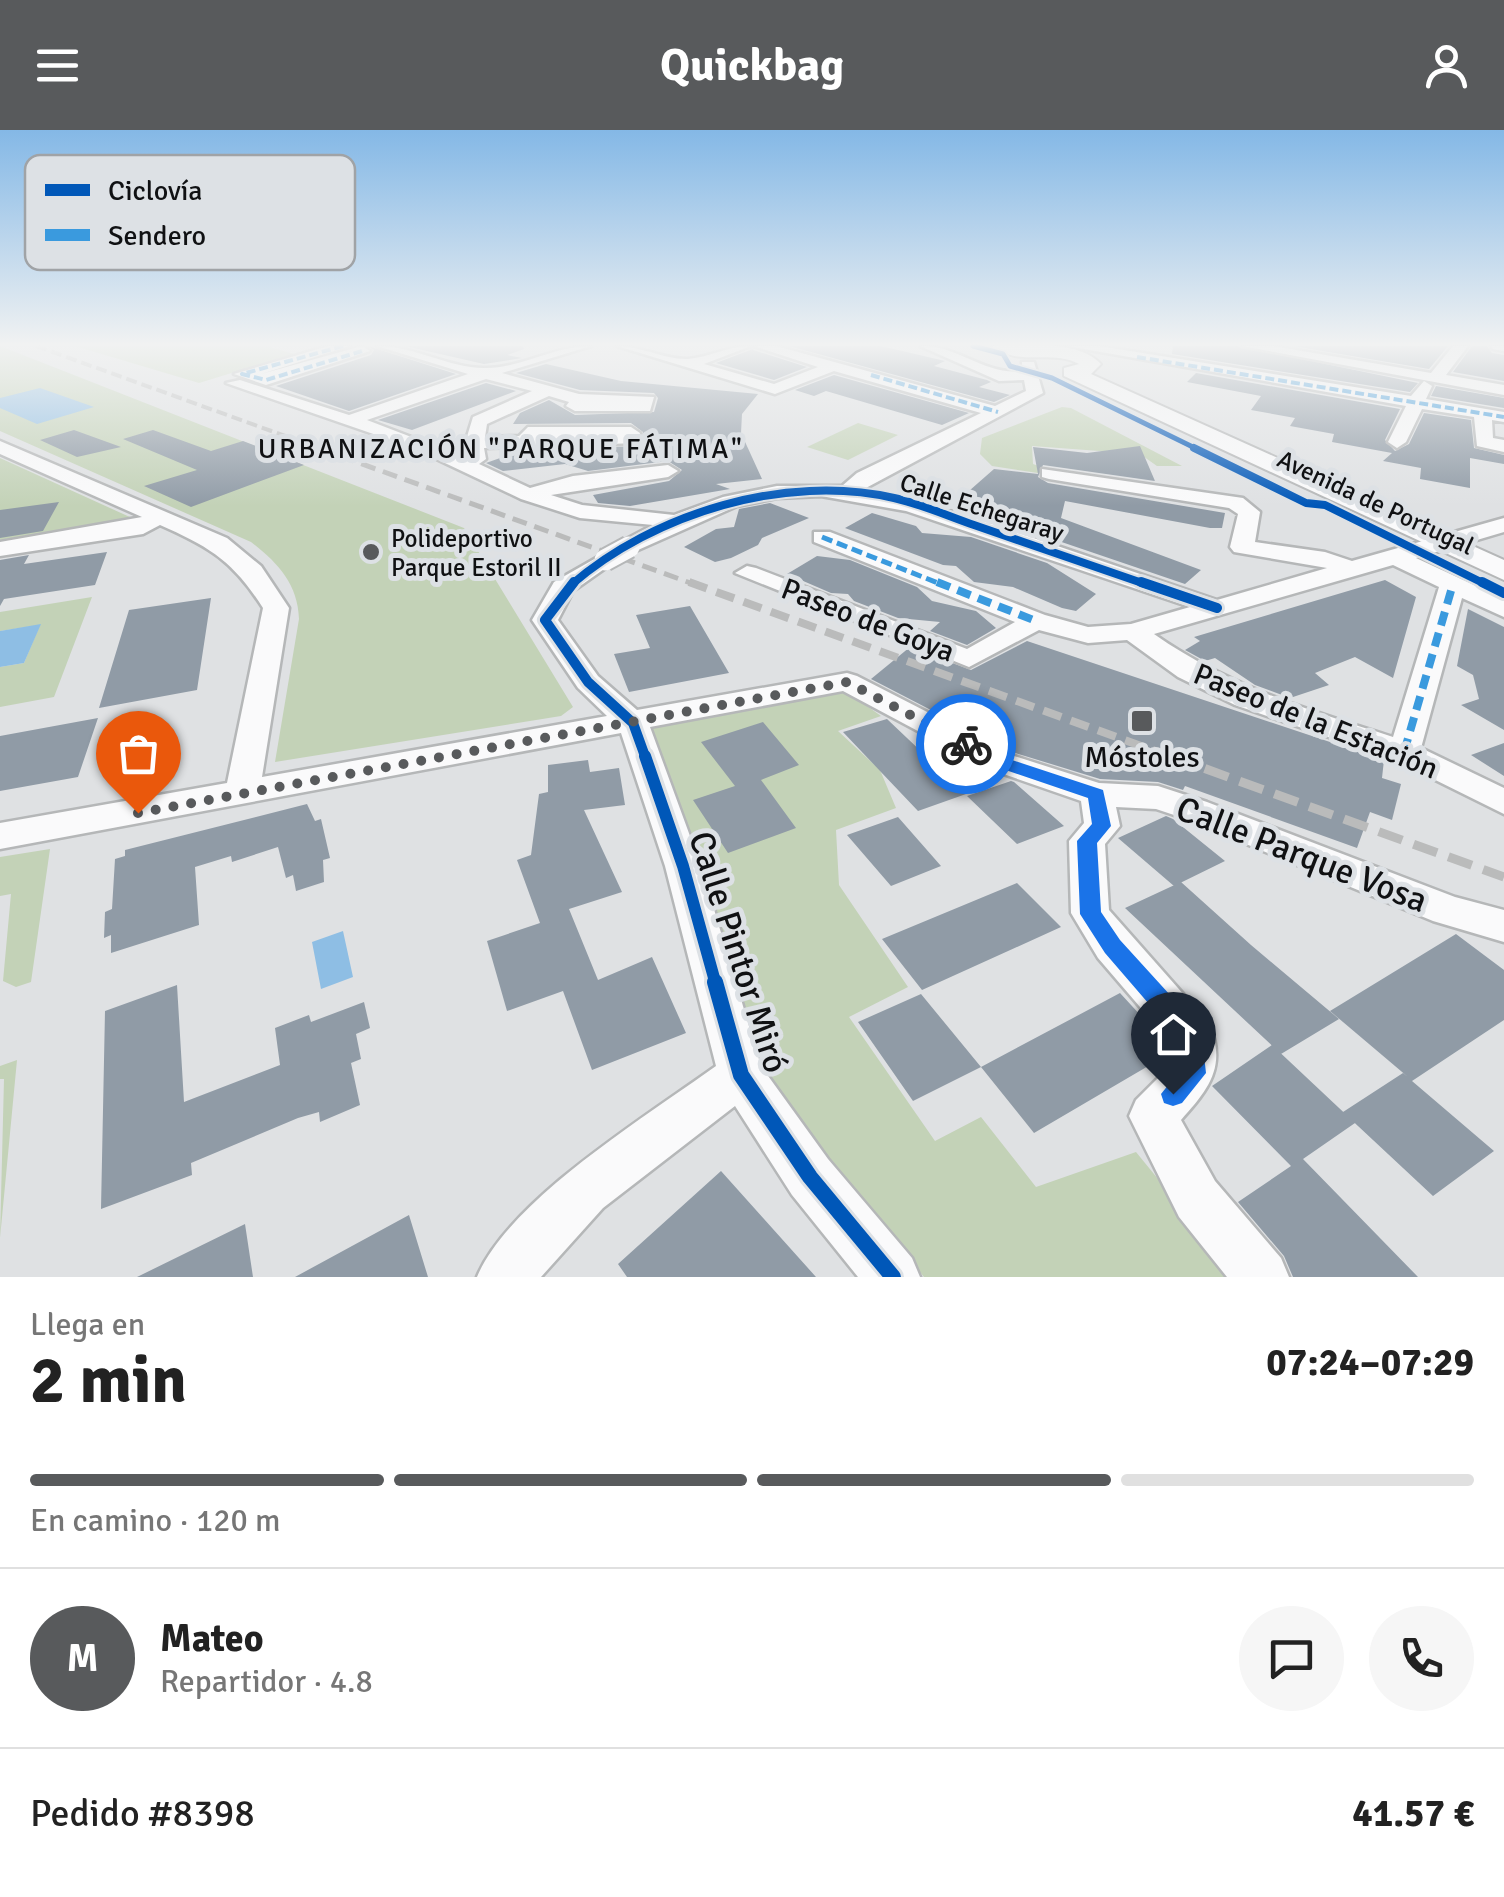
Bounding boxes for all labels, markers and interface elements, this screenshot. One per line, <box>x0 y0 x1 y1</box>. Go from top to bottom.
icon: menu <box>30 38 85 93</box>
text: Quickbag <box>660 38 844 93</box>
icon: person <box>1419 38 1474 93</box>
legend <box>25 155 355 270</box>
text: Ciclovía <box>108 174 203 208</box>
text: Sendero <box>108 219 206 253</box>
district label: URBANIZACIÓN "PARQUE FÁTIMA" <box>258 432 744 466</box>
street label: Avenida de Portugal <box>1273 443 1479 562</box>
street label: Calle Echegaray <box>896 466 1068 549</box>
place label: Polideportivo Parque Estoril II <box>391 523 562 583</box>
marker: Polideportivo Parque Estoril II <box>360 541 382 563</box>
street label: Paseo de Goya <box>776 570 960 670</box>
street label: Paseo de la Estación <box>1188 656 1443 787</box>
courier <box>916 694 1016 794</box>
marker: Móstoles <box>1129 708 1155 734</box>
pin <box>96 711 181 814</box>
icon: bike <box>939 717 994 772</box>
icon: bag <box>111 726 166 781</box>
place label: Móstoles <box>1084 739 1200 776</box>
street label: Calle Parque Vosa <box>1170 787 1433 922</box>
street label: Calle Pintor Miró <box>679 826 798 1078</box>
pin <box>1131 992 1216 1095</box>
icon: home <box>1146 1007 1201 1062</box>
text: Llega en <box>30 1305 145 1344</box>
text: 07:24–07:29 <box>1266 1339 1474 1386</box>
text: 2 min <box>30 1341 187 1421</box>
text: En camino · 120 m <box>30 1501 280 1540</box>
button: chat <box>1239 1606 1344 1711</box>
button: phone <box>1369 1606 1474 1711</box>
text: Mateo <box>160 1615 264 1662</box>
text: M <box>67 1635 98 1682</box>
text: Repartidor · 4.8 <box>160 1662 373 1701</box>
text: Pedido #8398 <box>30 1790 255 1837</box>
text: 41.57 € <box>1352 1790 1474 1837</box>

